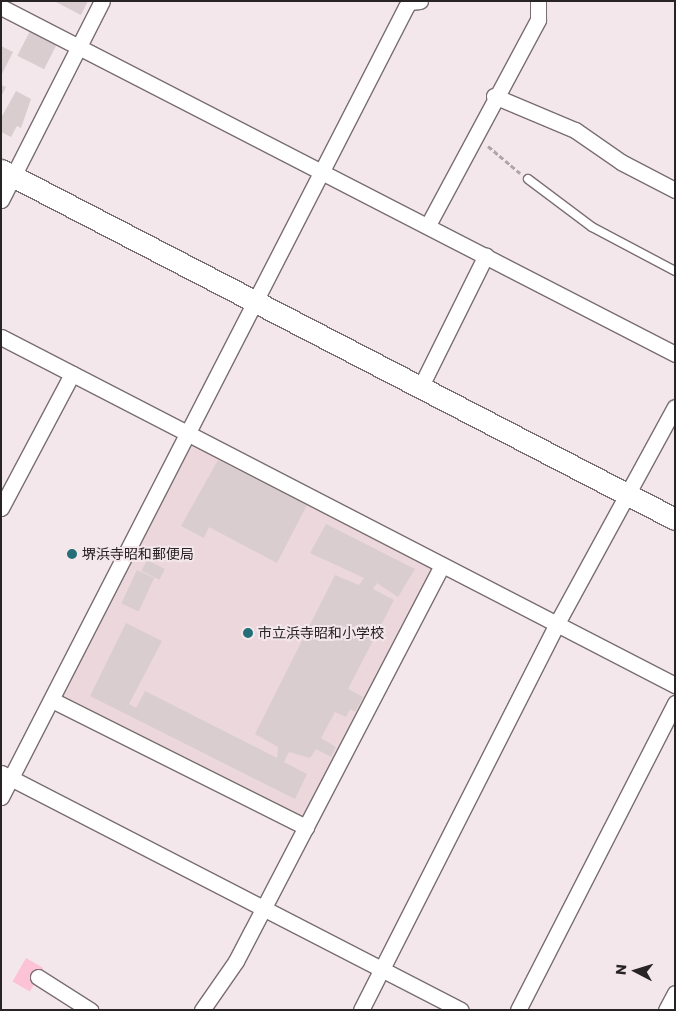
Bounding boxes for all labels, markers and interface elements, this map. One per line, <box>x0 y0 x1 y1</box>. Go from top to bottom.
place label: 堺浜寺昭和郵便局 <box>82 546 194 562</box>
marker: 堺浜寺昭和郵便局 <box>66 548 78 560</box>
place label: 市立浜寺昭和小学校 <box>258 625 384 641</box>
marker: 市立浜寺昭和小学校 <box>242 627 254 639</box>
north arrow <box>611 946 661 996</box>
text: N <box>611 964 631 976</box>

